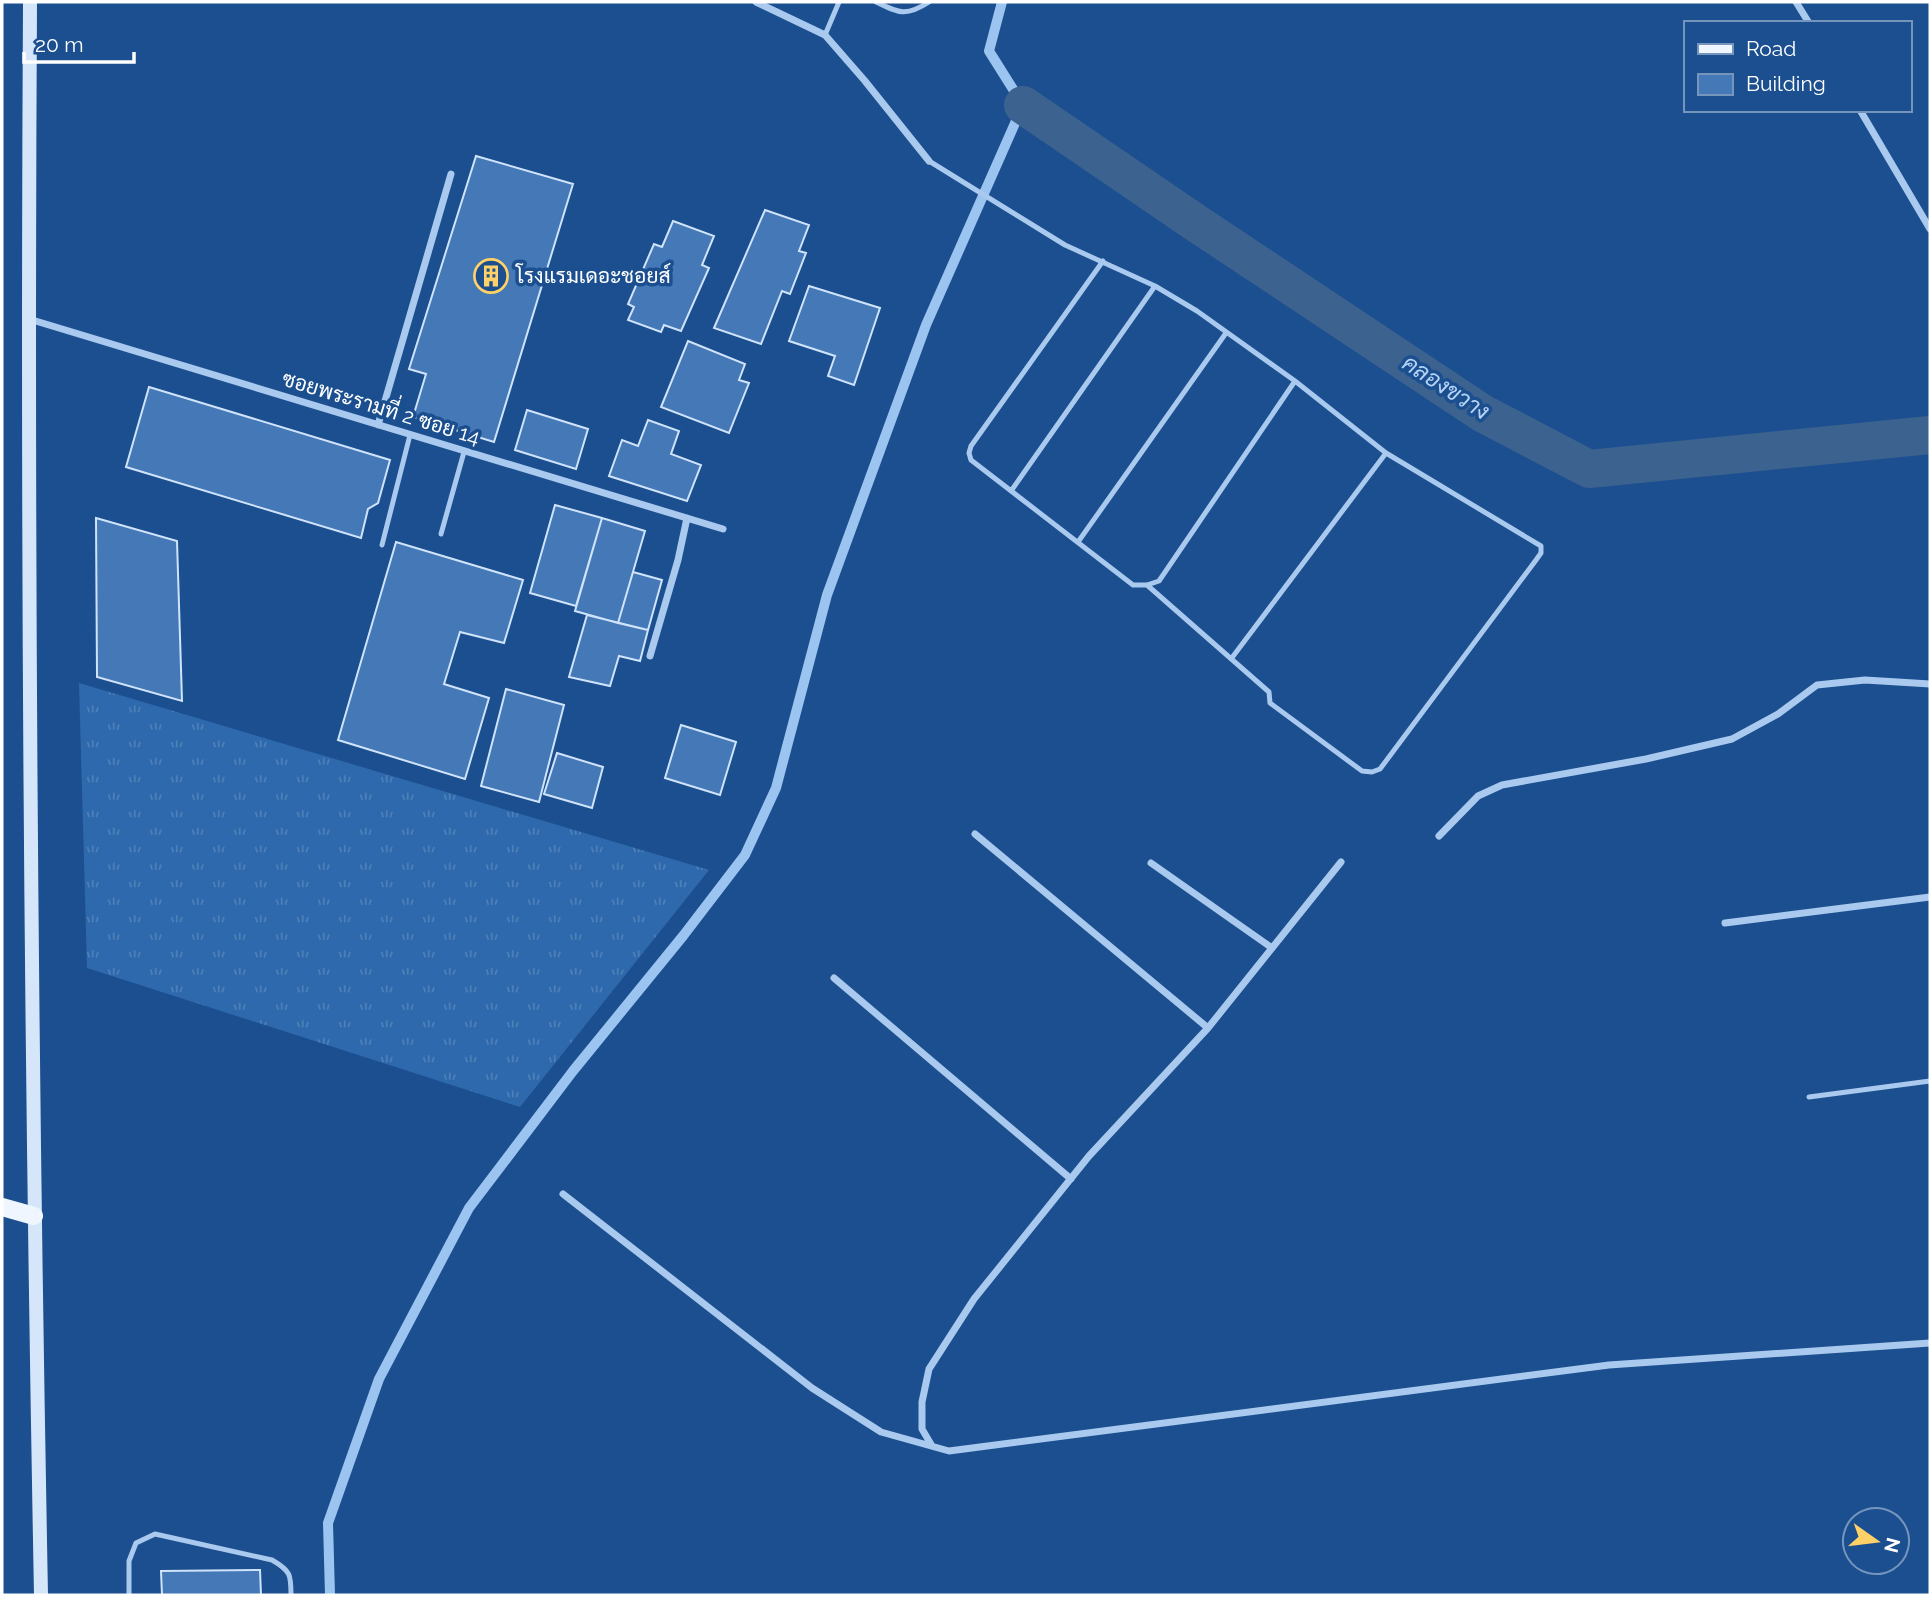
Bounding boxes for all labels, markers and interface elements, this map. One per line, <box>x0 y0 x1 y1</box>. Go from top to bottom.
scale bar <box>24 21 135 65</box>
legend <box>1684 21 1911 112</box>
text: 20 m <box>35 32 83 57</box>
text: Road <box>1746 36 1796 61</box>
text: Building <box>1746 71 1826 96</box>
building icon: โรงแรมเดอะชอยส์ <box>472 257 510 295</box>
place label: โรงแรมเดอะชอยส์ <box>515 262 671 288</box>
water label: คลองขวาง <box>1398 349 1495 425</box>
street label: ซอยพระรามที่ 2 ซอย 14 <box>279 359 485 450</box>
north arrow <box>1841 1506 1911 1576</box>
text: N <box>1880 1535 1905 1555</box>

